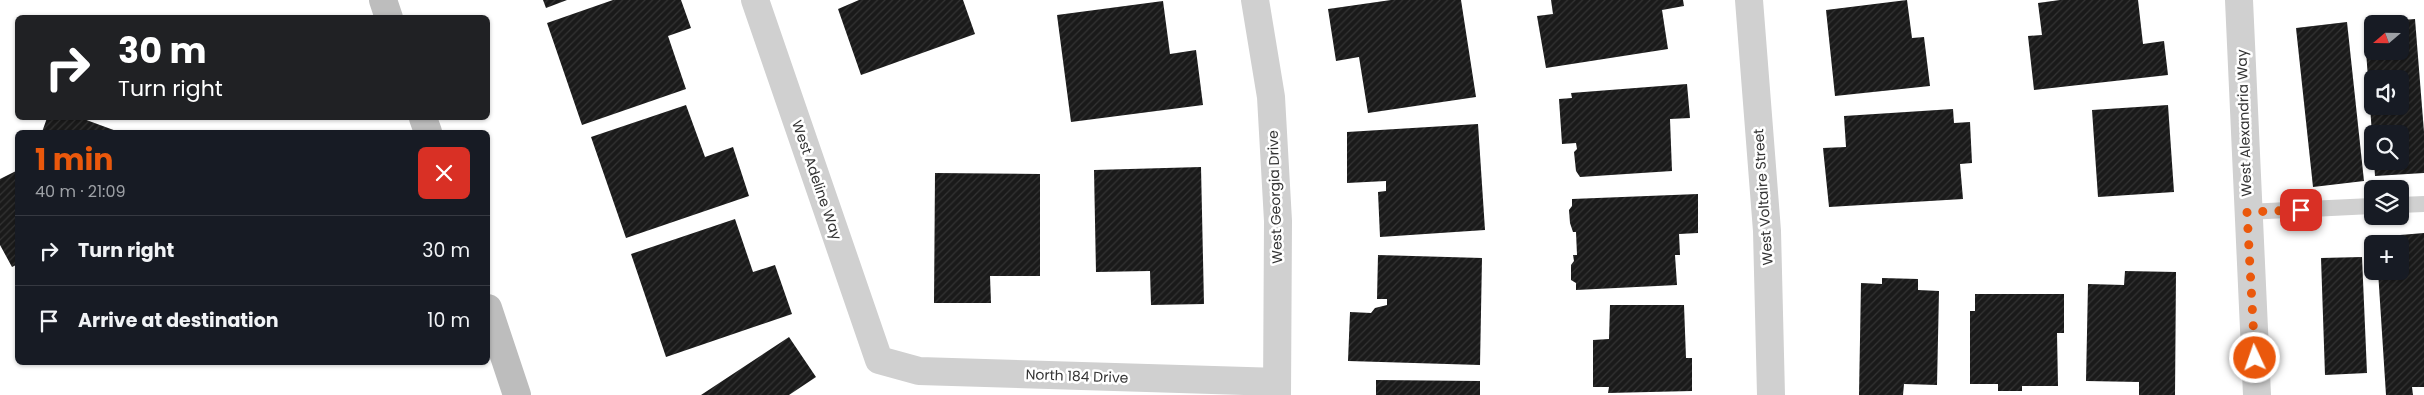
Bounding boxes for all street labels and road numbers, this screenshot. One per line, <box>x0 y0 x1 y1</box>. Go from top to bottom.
street label: West Alexandria Way <box>2231 49 2257 197</box>
street label: West Adeline Way <box>787 117 847 243</box>
street label: West Voltaire Street <box>1748 128 1778 266</box>
street label: West Georgia Drive <box>1263 130 1287 264</box>
street label: North 184 Drive <box>1025 364 1129 388</box>

